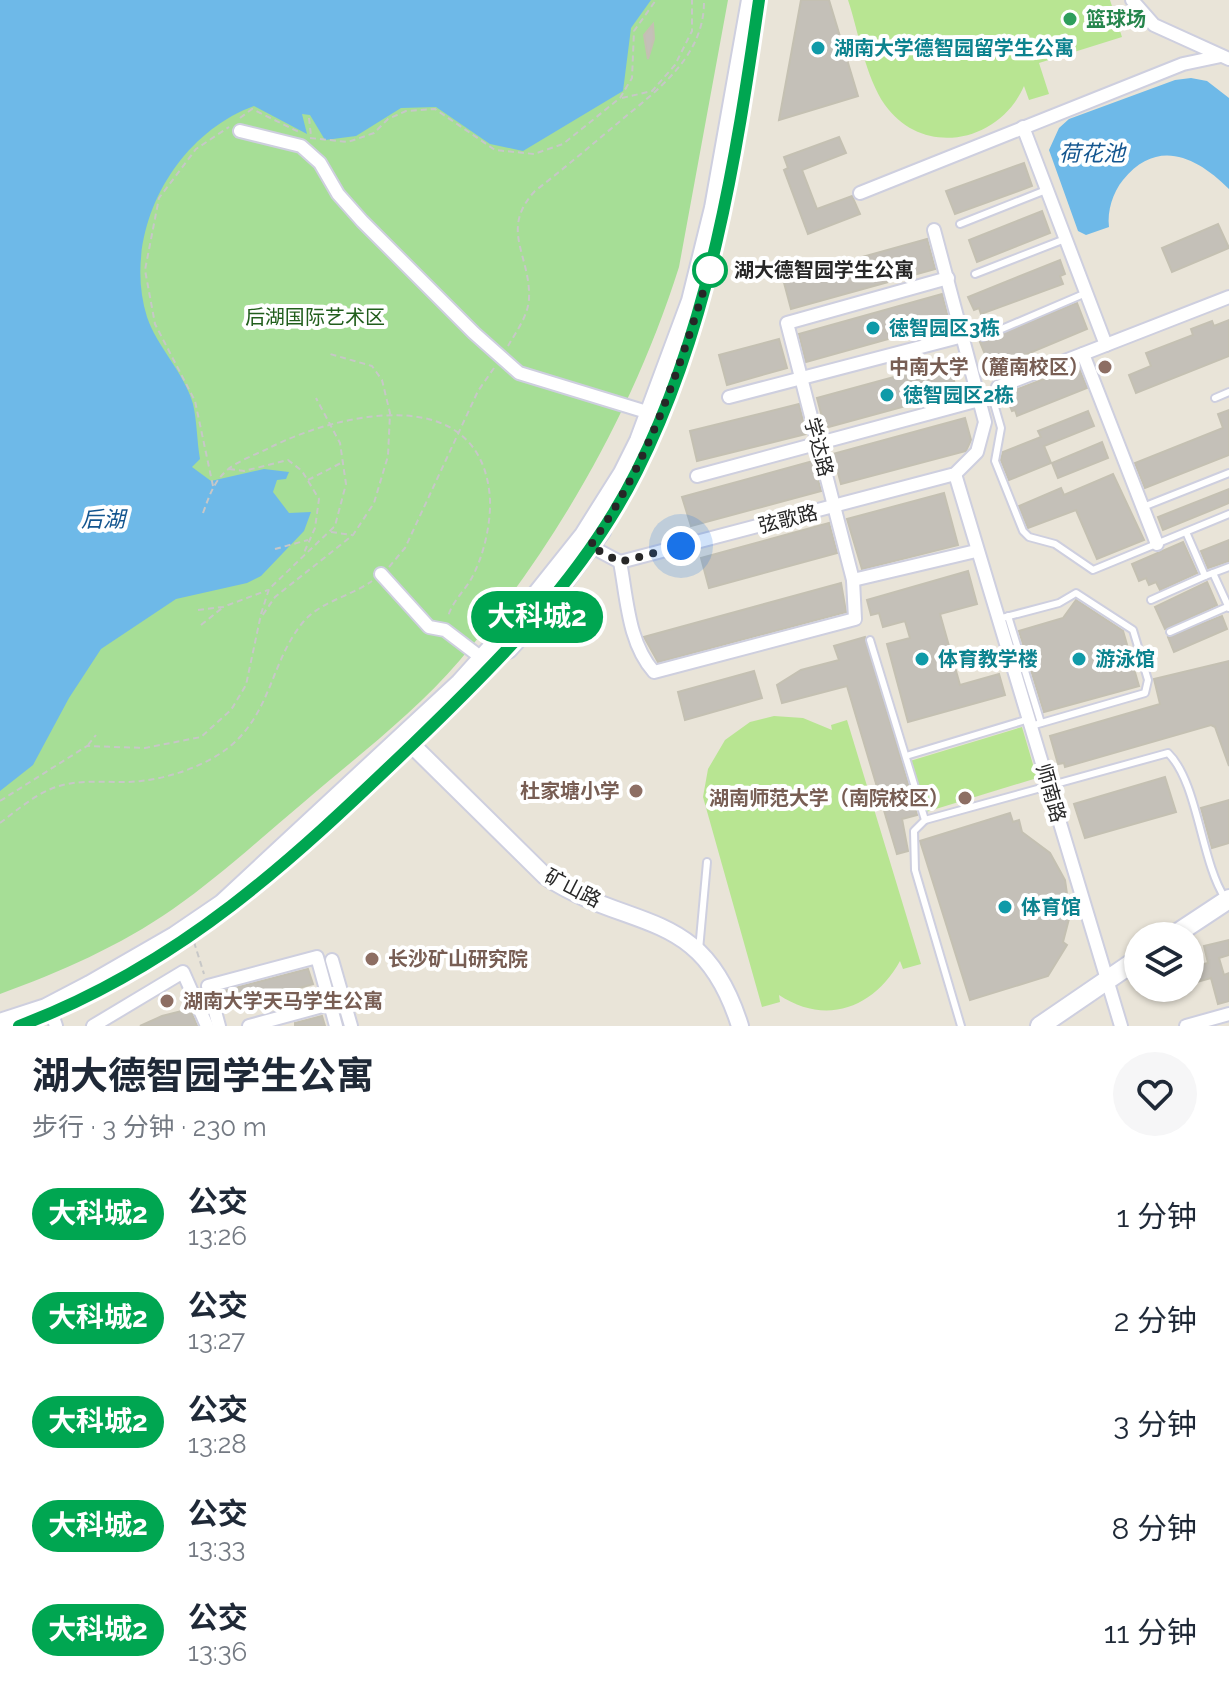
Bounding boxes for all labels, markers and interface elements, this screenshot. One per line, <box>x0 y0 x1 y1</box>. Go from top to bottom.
place label: 篮球场 <box>1086 7 1146 31</box>
marker: 篮球场 <box>1061 10 1079 28</box>
place label: 湖南大学德智园留学生公寓 <box>834 36 1074 60</box>
marker: 湖南大学德智园留学生公寓 <box>809 39 827 57</box>
water label: 荷花池 <box>1059 140 1127 166</box>
marker: 湖大德智园学生公寓 <box>693 253 727 287</box>
place label: 湖大德智园学生公寓 <box>734 258 914 282</box>
park label: 后湖国际艺术区 <box>245 305 385 329</box>
place label: 徳智园区3栋 <box>889 316 1000 340</box>
marker: 徳智园区3栋 <box>864 319 882 337</box>
place label: 中南大学（麓南校区） <box>889 355 1089 379</box>
marker: 中南大学（麓南校区） <box>1096 358 1114 376</box>
place label: 徳智园区2栋 <box>903 383 1014 407</box>
marker: 徳智园区2栋 <box>878 386 896 404</box>
street label: 学达路 <box>800 415 838 479</box>
street label: 弦歌路 <box>756 500 820 538</box>
water label: 后湖 <box>81 506 128 532</box>
your location <box>661 526 701 566</box>
line badge: 大科城2 <box>481 591 593 643</box>
text: 大科城2 <box>487 600 587 633</box>
place label: 体育教学楼 <box>938 647 1038 671</box>
place label: 游泳馆 <box>1095 647 1155 671</box>
marker: 体育教学楼 <box>913 650 931 668</box>
marker: 游泳馆 <box>1070 650 1088 668</box>
street label: 师南路 <box>1031 761 1071 825</box>
place label: 杜家塘小学 <box>520 779 620 803</box>
marker: 杜家塘小学 <box>627 782 645 800</box>
place label: 湖南师范大学（南院校区） <box>709 786 949 810</box>
marker: 湖南师范大学（南院校区） <box>956 789 974 807</box>
street label: 矿山路 <box>541 864 605 912</box>
place label: 体育馆 <box>1021 895 1081 919</box>
marker: 体育馆 <box>996 898 1014 916</box>
map controls <box>1124 922 1204 1002</box>
button: layers <box>1124 922 1204 1002</box>
place label: 长沙矿山研究院 <box>388 947 528 971</box>
marker: 长沙矿山研究院 <box>363 950 381 968</box>
place label: 湖南大学天马学生公寓 <box>183 989 383 1013</box>
marker: 湖南大学天马学生公寓 <box>158 992 176 1010</box>
button: heart <box>1113 1052 1197 1136</box>
text: 湖大德智园学生公寓 <box>32 1053 374 1098</box>
text: 步行 · 3 分钟 · 230 m <box>32 1112 267 1142</box>
text: 公交 <box>188 1184 248 1219</box>
text: 大科城2 <box>48 1197 148 1230</box>
text: 1 分钟 <box>1117 1199 1197 1234</box>
text: 13:26 <box>188 1221 247 1251</box>
text: 公交 <box>188 1288 248 1323</box>
text: 大科城2 <box>48 1301 148 1334</box>
text: 2 分钟 <box>1114 1303 1197 1338</box>
text: 13:27 <box>188 1325 245 1355</box>
text: 公交 <box>188 1392 248 1427</box>
text: 大科城2 <box>48 1405 148 1438</box>
text: 3 分钟 <box>1113 1407 1197 1442</box>
text: 13:28 <box>188 1429 247 1459</box>
text: 公交 <box>188 1496 248 1531</box>
text: 大科城2 <box>48 1509 148 1542</box>
text: 8 分钟 <box>1112 1511 1197 1546</box>
text: 13:33 <box>188 1533 245 1563</box>
text: 公交 <box>188 1600 248 1635</box>
text: 大科城2 <box>48 1613 148 1646</box>
text: 11 分钟 <box>1104 1615 1197 1650</box>
text: 13:36 <box>188 1637 247 1667</box>

